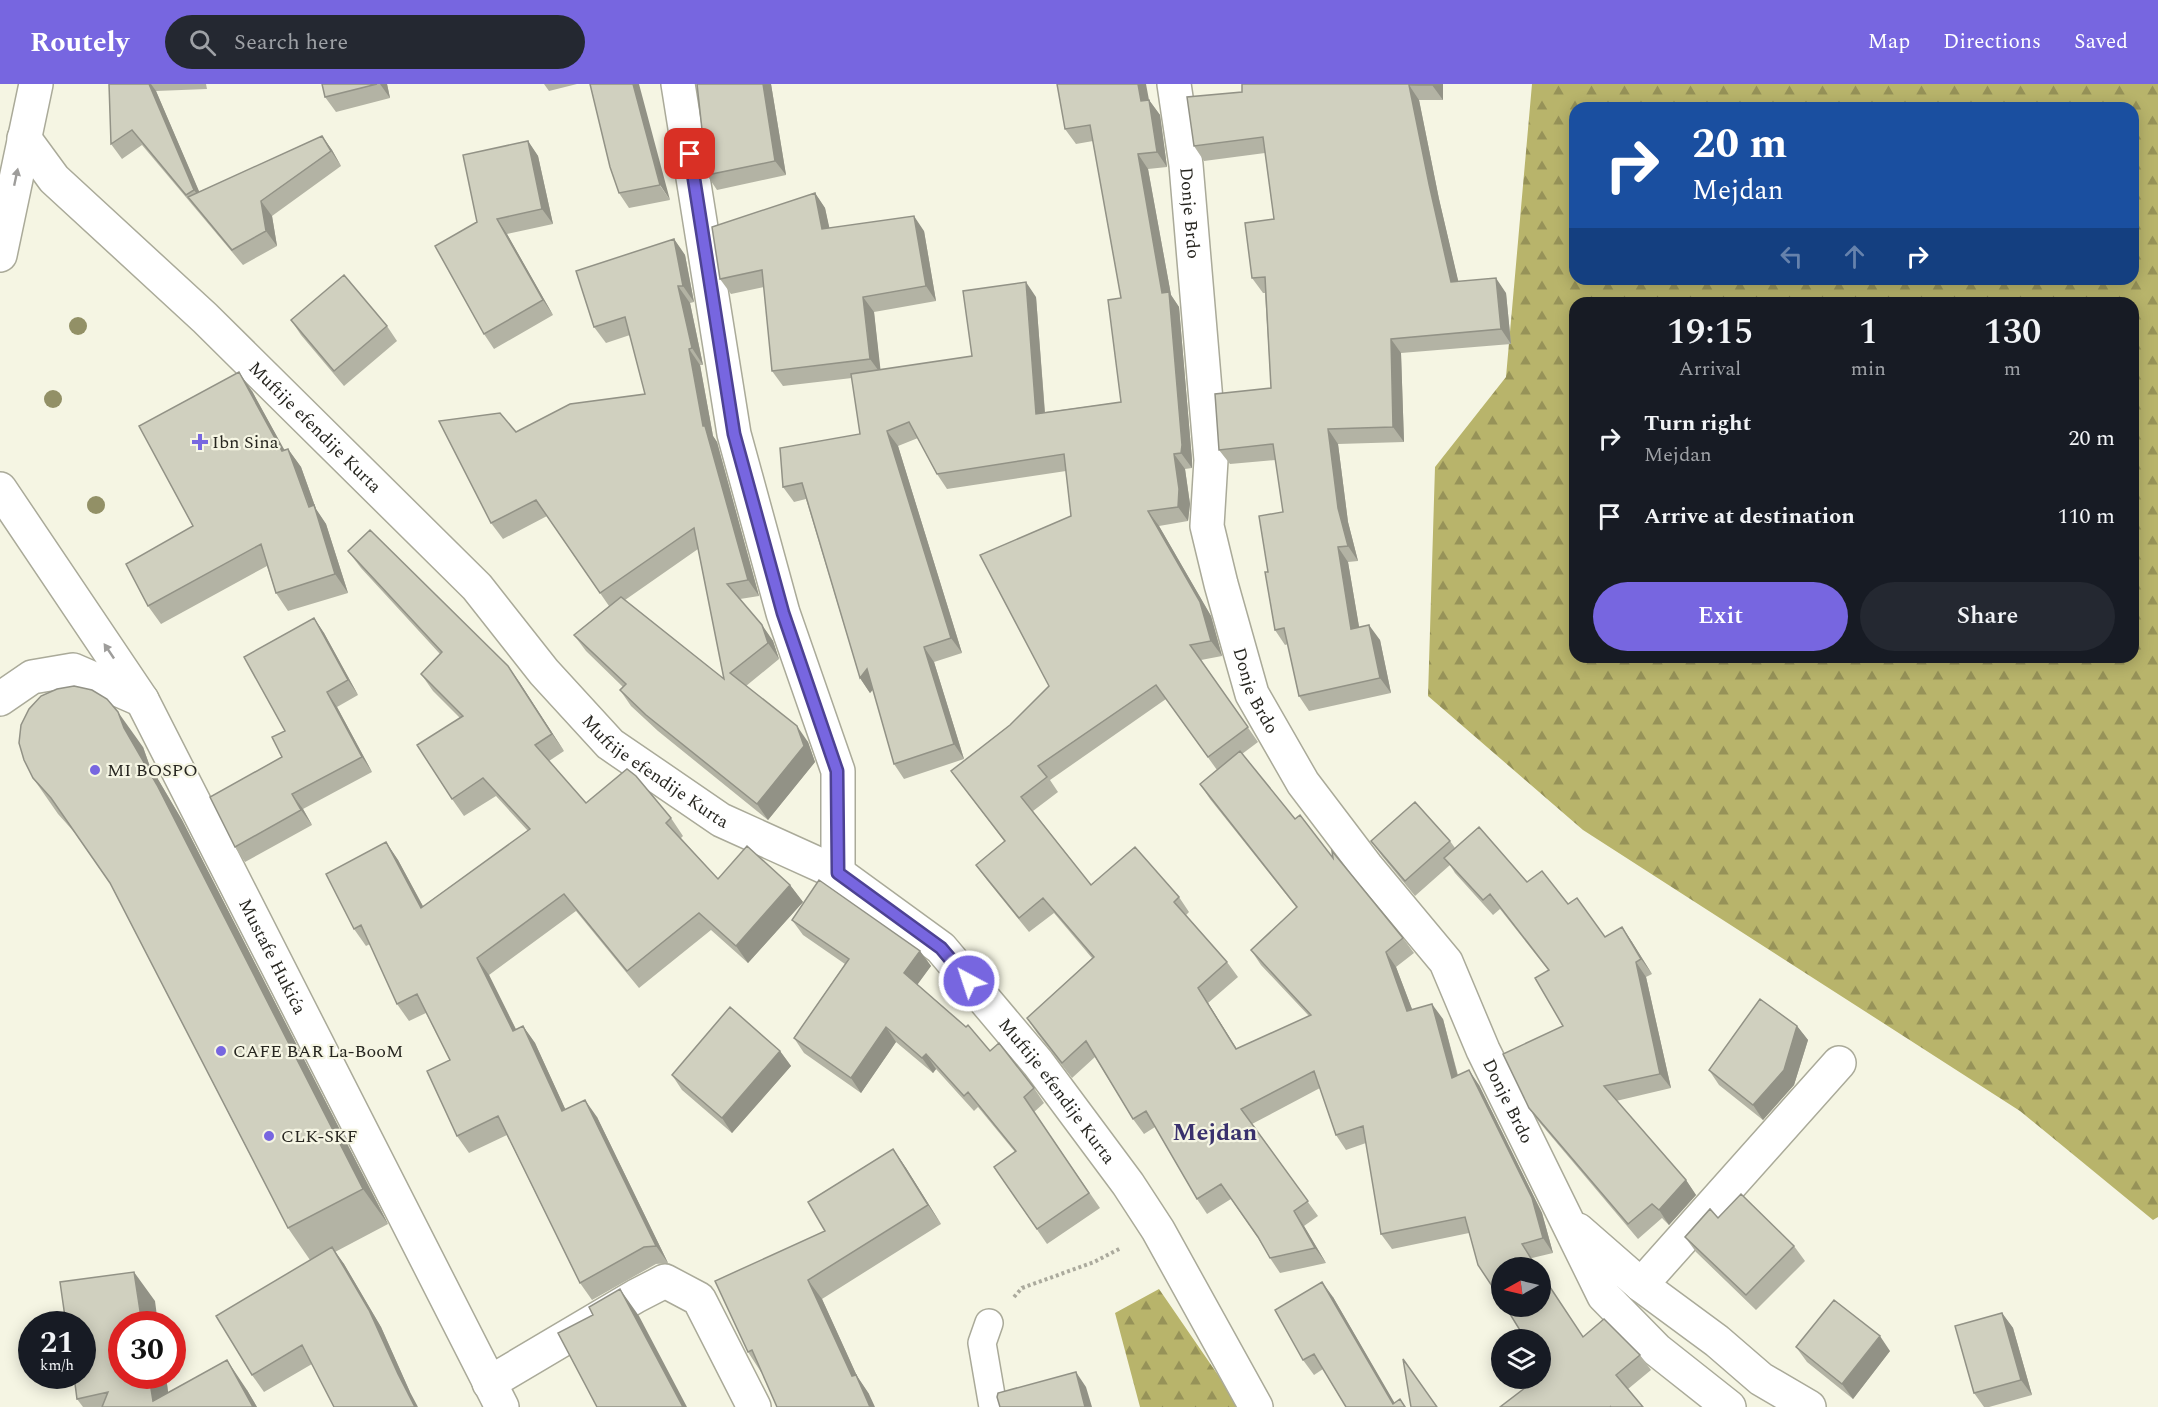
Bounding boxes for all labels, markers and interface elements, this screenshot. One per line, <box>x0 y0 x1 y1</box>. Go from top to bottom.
search box <box>165 15 585 69</box>
text: Routely <box>30 21 129 64</box>
icon: search <box>186 26 219 59</box>
text: Search here <box>234 26 348 59</box>
text: Map <box>1868 26 1910 58</box>
text: Directions <box>1943 26 2041 58</box>
text: Saved <box>2074 26 2128 58</box>
text: 20 m <box>1692 113 1787 176</box>
icon: right <box>1593 126 1671 204</box>
pin <box>664 128 715 179</box>
icon: arrive <box>673 137 706 170</box>
street label: Donje Brdo <box>1173 166 1207 260</box>
one-way arrow <box>12 167 21 186</box>
text: Mejdan <box>1692 170 1783 212</box>
icon: left <box>1775 240 1808 273</box>
icon: ahead <box>1838 240 1871 273</box>
icon: right <box>1901 240 1934 273</box>
text: 19:15 <box>1667 305 1753 360</box>
text: 1 <box>1859 305 1878 360</box>
text: 130 <box>1983 305 2041 360</box>
text: Arrival <box>1679 354 1741 384</box>
text: min <box>1851 354 1886 384</box>
text: m <box>2004 354 2021 384</box>
street label: Muftije efendije Kurta <box>242 355 388 499</box>
text: Turn right <box>1644 407 1751 440</box>
icon: right <box>1593 422 1626 455</box>
text: 20 m <box>2069 422 2115 455</box>
place label: Ibn Sina <box>212 429 279 456</box>
marker: Ibn Sina <box>193 435 207 449</box>
text: Mejdan <box>1644 440 1712 470</box>
icon: arrive <box>1593 500 1626 533</box>
text: Arrive at destination <box>1644 500 1855 533</box>
text: 110 m <box>2058 500 2115 533</box>
button: Exit <box>1593 582 1848 651</box>
button: Share <box>1860 582 2115 651</box>
one-way arrow <box>103 644 115 660</box>
street label: Donje Brdo <box>1226 644 1286 739</box>
street label: Muftije efendije Kurta <box>575 708 733 835</box>
place label: MI BOSPO <box>107 757 198 784</box>
marker: MI BOSPO <box>88 763 102 777</box>
street label: Mustafe Hukića <box>232 894 313 1019</box>
position arrow <box>937 949 1001 1013</box>
street label: Muftije efendije Kurta <box>992 1012 1122 1170</box>
place label: CAFE BAR La-BooM <box>233 1038 403 1065</box>
marker: CAFE BAR La-BooM <box>214 1044 228 1058</box>
street label: Donje Brdo <box>1476 1054 1540 1148</box>
district label: Mejdan <box>1173 1115 1258 1151</box>
place label: CLK-SKF <box>281 1123 358 1150</box>
marker: CLK-SKF <box>262 1129 276 1143</box>
north arrow <box>1491 1257 1551 1317</box>
map controls <box>1491 1257 1551 1389</box>
speed limit sign: 30 <box>108 1311 186 1389</box>
text: 21 <box>40 1320 74 1366</box>
button: layers <box>1491 1329 1551 1389</box>
text: km/h <box>40 1354 74 1377</box>

